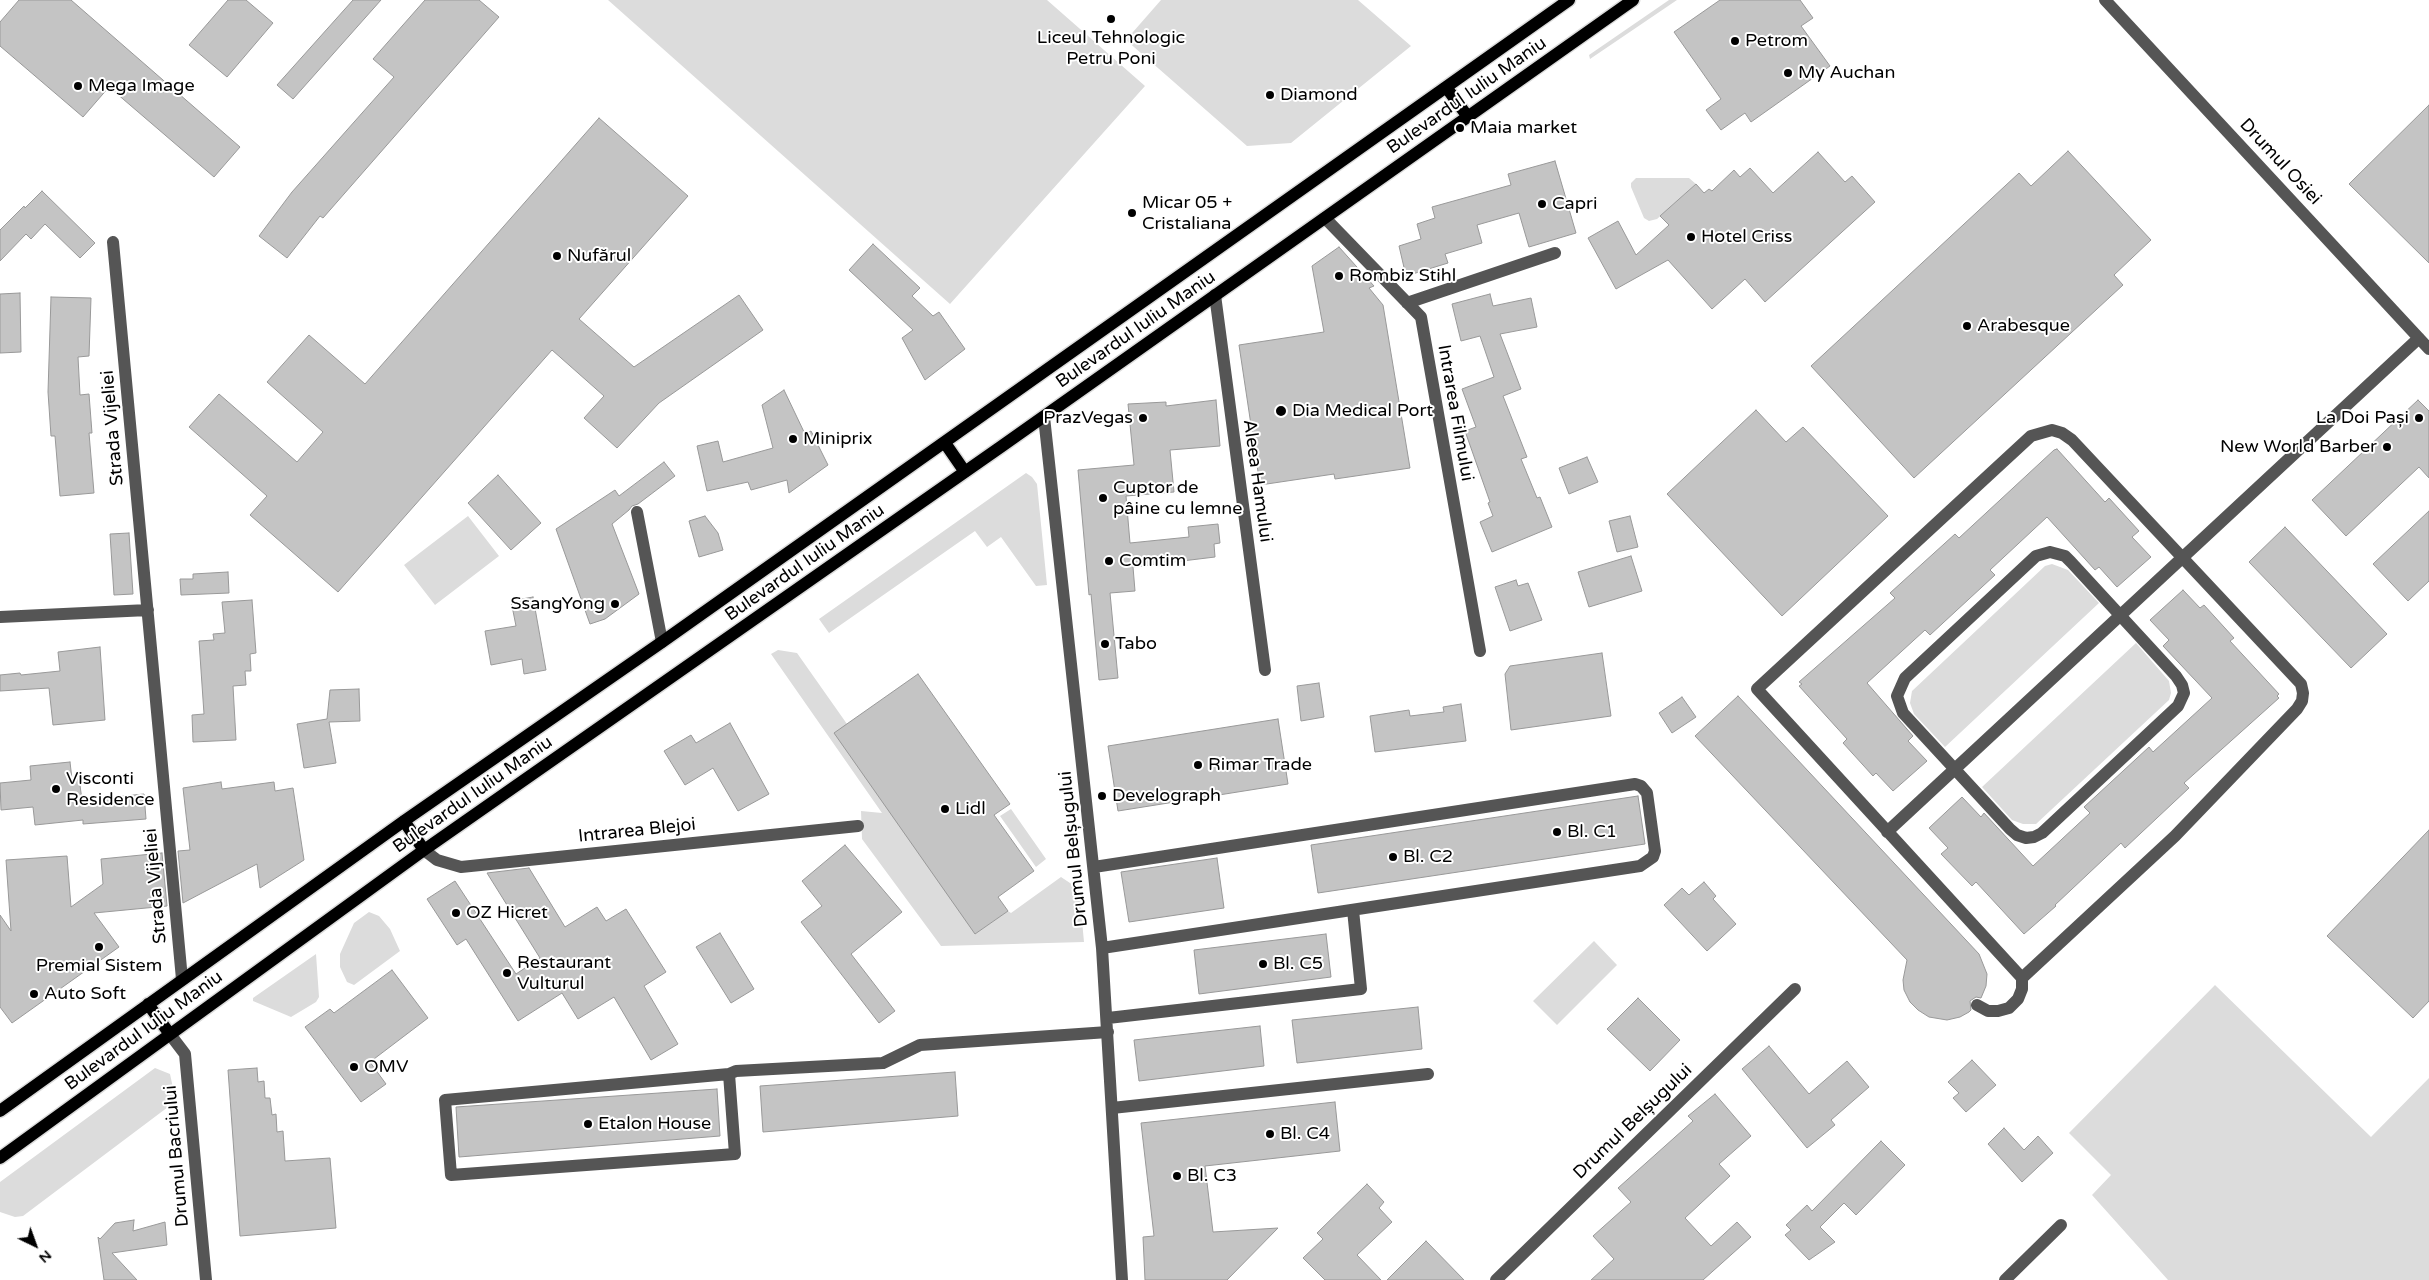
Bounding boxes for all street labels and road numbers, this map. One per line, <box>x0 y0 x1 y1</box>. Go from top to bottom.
street label: Bulevardul Iuliu Maniu <box>1383 33 1551 159</box>
street label: Drumul Osiei <box>2235 114 2325 210</box>
street label: Bulevardul Iuliu Maniu <box>1052 267 1220 393</box>
street label: Intrarea Filmului <box>1432 343 1478 483</box>
street label: Strada Vijeliei <box>97 369 129 487</box>
street label: Aleea Hamului <box>1238 418 1276 544</box>
street label: Bulevardul Iuliu Maniu <box>721 500 889 626</box>
street label: Bulevardul Iuliu Maniu <box>389 732 557 858</box>
street label: Drumul Belșugului <box>1055 770 1093 928</box>
street label: Intrarea Blejoi <box>577 814 697 848</box>
street label: Strada Vijeliei <box>140 827 172 945</box>
street label: Bulevardul Iuliu Maniu <box>61 966 227 1096</box>
street label: Drumul Belșugului <box>1569 1060 1697 1184</box>
street label: Drumul Bacriului <box>160 1084 194 1228</box>

